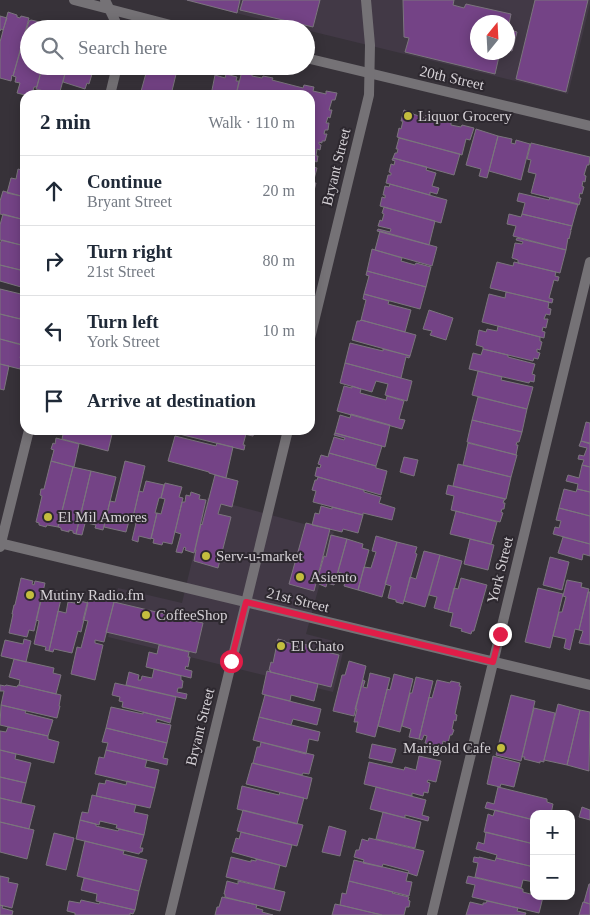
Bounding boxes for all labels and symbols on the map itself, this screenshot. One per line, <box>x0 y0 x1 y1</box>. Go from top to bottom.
north arrow <box>470 15 515 60</box>
street label: 20th Street <box>418 63 486 93</box>
place label: Liquor Grocery <box>418 108 512 124</box>
marker: Liquor Grocery <box>402 110 414 122</box>
street label: Bryant Street <box>319 126 354 208</box>
place label: El Mil Amores <box>58 509 147 525</box>
marker: El Mil Amores <box>42 511 54 523</box>
street label: York Street <box>484 534 516 605</box>
place label: Serv-u-market <box>216 548 303 564</box>
marker: Serv-u-market <box>200 550 212 562</box>
place label: Asiento <box>310 569 357 585</box>
marker: Asiento <box>294 571 306 583</box>
street label: 21st Street <box>265 585 332 616</box>
place label: Mutiny Radio.fm <box>40 587 144 603</box>
marker: Mutiny Radio.fm <box>24 589 36 601</box>
place label: CoffeeShop <box>156 607 227 623</box>
marker: CoffeeShop <box>140 609 152 621</box>
route end <box>489 623 512 646</box>
place label: El Chato <box>291 638 344 654</box>
marker: El Chato <box>275 640 287 652</box>
route start <box>220 650 243 673</box>
street label: Bryant Street <box>183 686 218 768</box>
place label: Marigold Cafe <box>403 740 491 756</box>
marker: Marigold Cafe <box>495 742 507 754</box>

